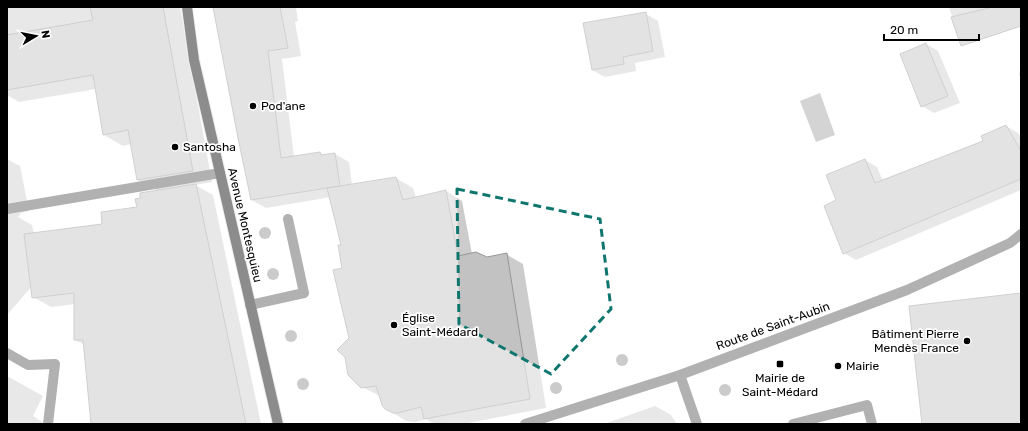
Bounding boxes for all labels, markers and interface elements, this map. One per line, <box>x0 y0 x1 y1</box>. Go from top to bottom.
north arrow <box>16 16 56 56</box>
scale bar <box>884 16 979 42</box>
text: 20 m <box>890 23 918 37</box>
text: N <box>38 29 52 39</box>
place label: Pod'ane <box>261 99 306 113</box>
marker: Pod'ane <box>248 101 258 111</box>
place label: Santosha <box>183 140 236 154</box>
marker: Santosha <box>170 142 180 152</box>
street label: Avenue Montesquieu <box>225 166 265 284</box>
street label: Route de Saint-Aubin <box>714 299 832 353</box>
place label: Église Saint-Médard <box>402 311 478 339</box>
marker: Église Saint-Médard <box>389 320 399 330</box>
place label: Bâtiment Pierre Mendès France <box>872 327 959 355</box>
marker: Bâtiment Pierre Mendès France <box>962 336 972 346</box>
marker: Mairie de Saint-Médard <box>775 359 785 369</box>
place label: Mairie <box>846 359 880 373</box>
marker: Mairie <box>833 361 843 371</box>
place label: Mairie de Saint-Médard <box>742 371 818 399</box>

